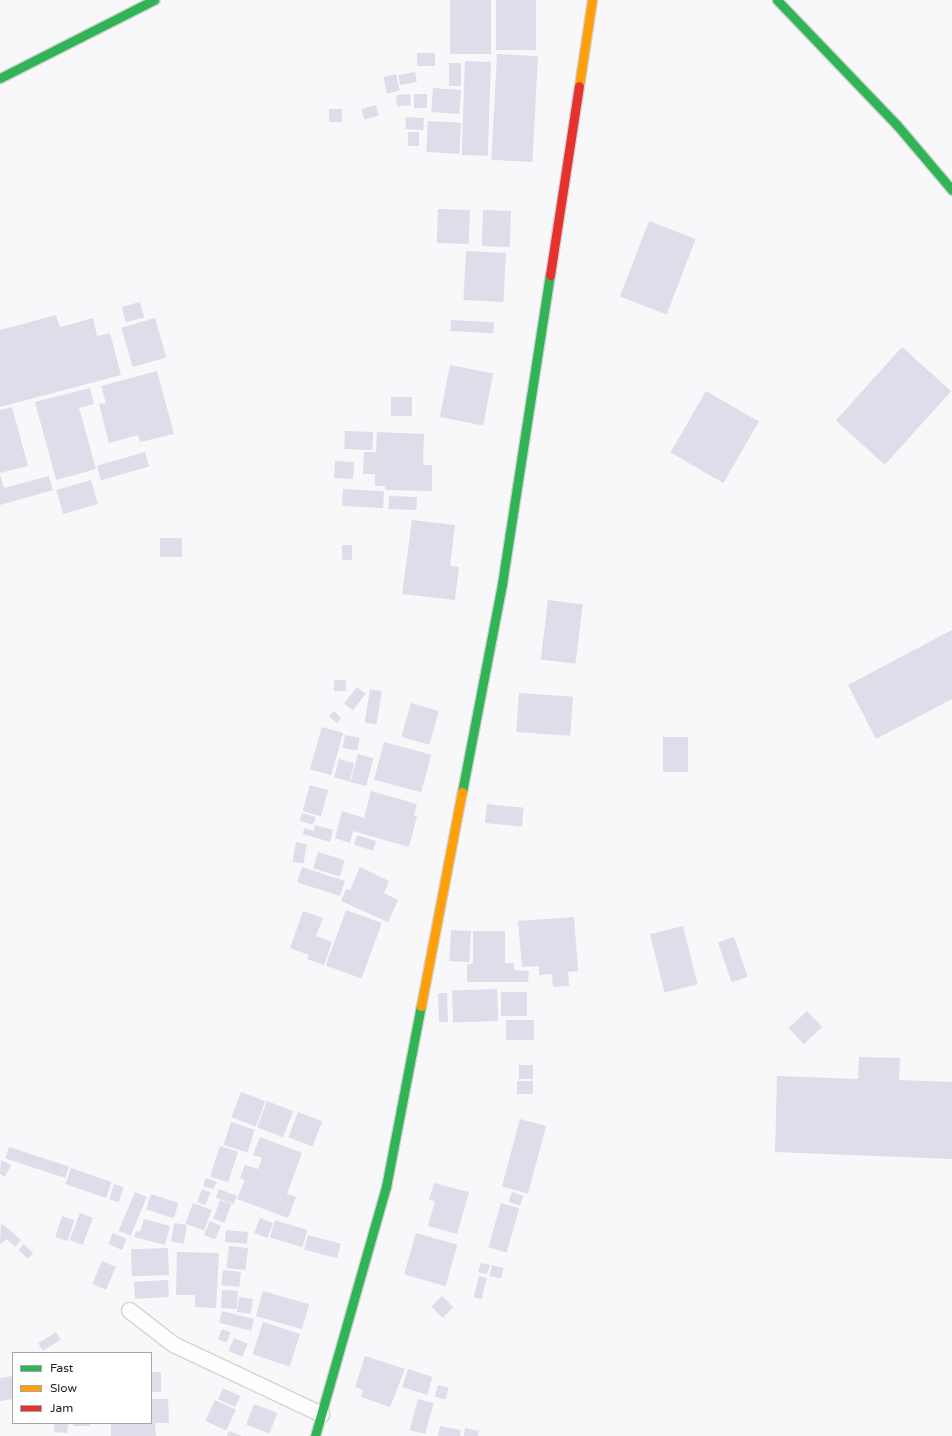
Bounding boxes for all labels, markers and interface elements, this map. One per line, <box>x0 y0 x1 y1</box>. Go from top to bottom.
legend <box>12 1352 152 1424</box>
text: Fast <box>50 1361 73 1375</box>
text: Slow <box>50 1381 77 1395</box>
text: Jam <box>50 1401 73 1415</box>

